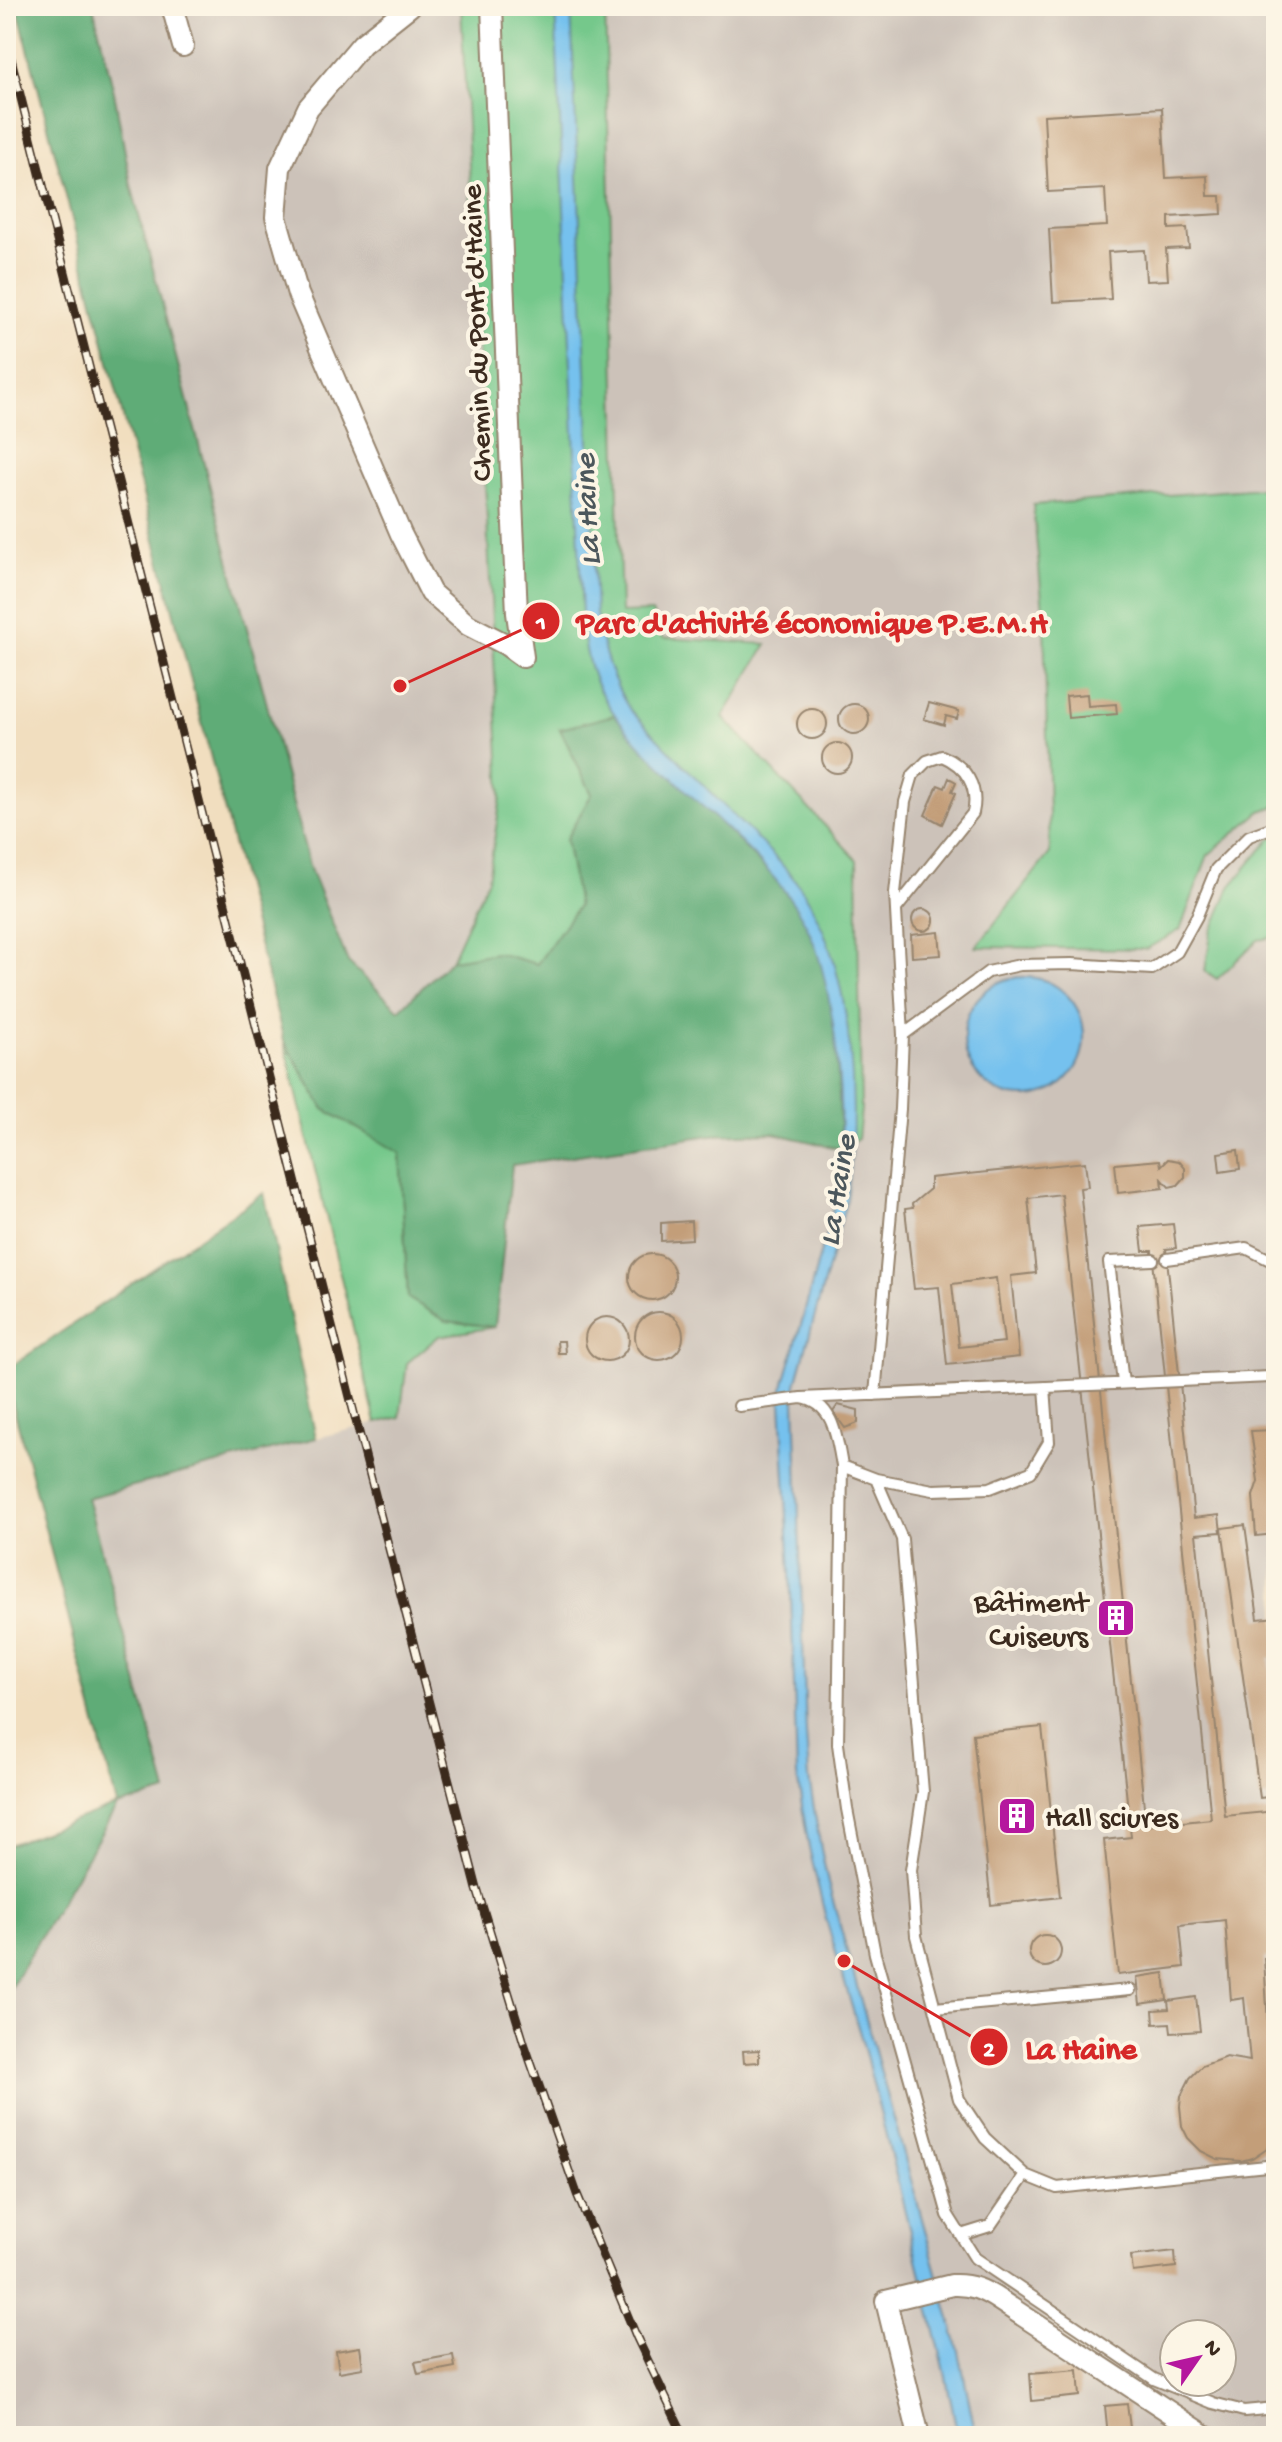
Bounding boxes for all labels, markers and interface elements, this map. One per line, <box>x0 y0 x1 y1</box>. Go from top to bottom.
street label: Chemin du Pont d'Haine <box>457 183 502 482</box>
water label: La Haine <box>568 451 612 567</box>
callout: Parc d'activité économique P.E.M.H <box>521 593 1064 649</box>
text: Parc d'activité économique P.E.M.H <box>575 607 1048 645</box>
text: 1 <box>535 610 546 639</box>
water label: La Haine <box>812 1131 868 1249</box>
place label: Bâtiment Cuiseurs <box>973 1588 1091 1657</box>
building icon: Bâtiment Cuiseurs <box>1095 1597 1137 1639</box>
building icon: Hall sciures <box>996 1795 1038 1837</box>
place label: Hall sciures <box>1045 1803 1179 1838</box>
callout: La Haine <box>969 2019 1153 2075</box>
text: La Haine <box>1025 2033 1138 2071</box>
text: 2 <box>983 2037 995 2066</box>
north arrow <box>1158 2318 1238 2398</box>
text: N <box>1196 2336 1226 2362</box>

